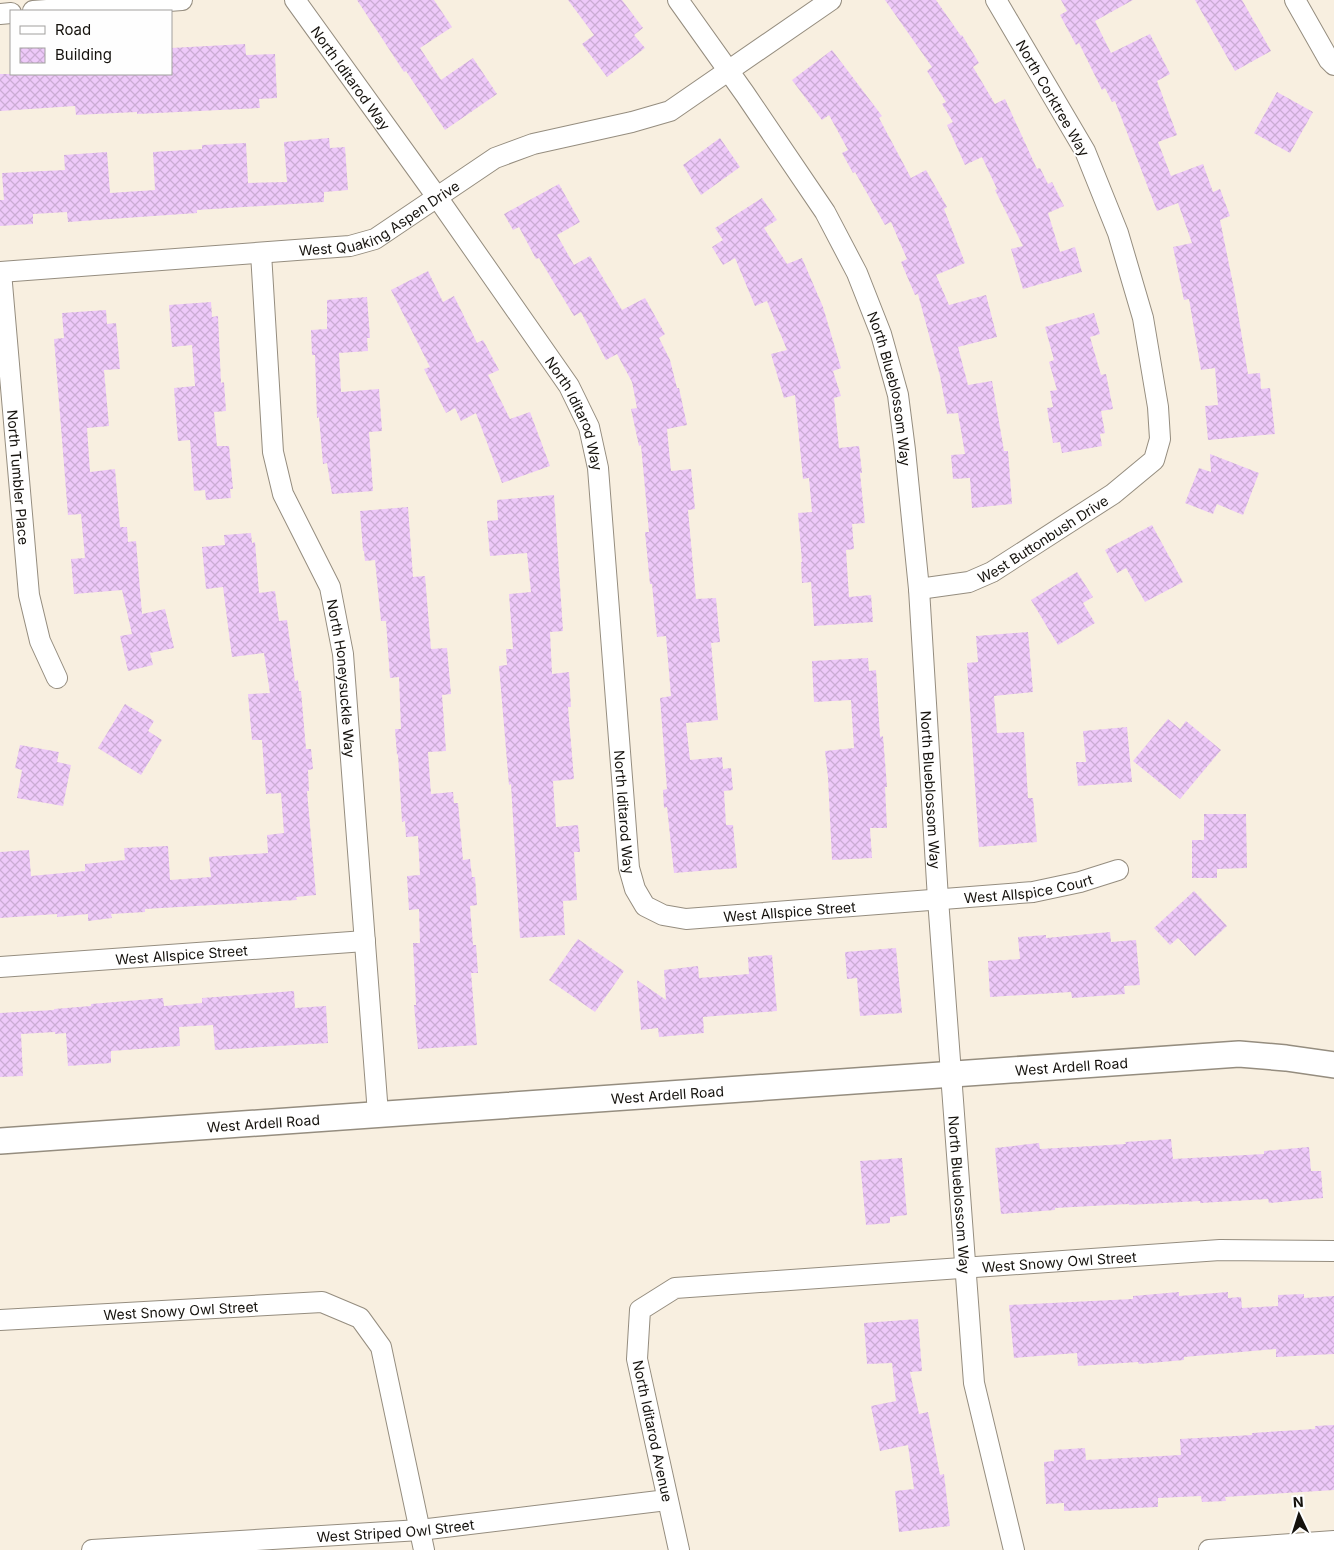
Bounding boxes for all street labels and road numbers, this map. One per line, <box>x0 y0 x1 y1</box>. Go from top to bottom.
street label: North Iditarod Way <box>308 23 394 133</box>
street label: North Corktree Way <box>1013 37 1093 159</box>
street label: West Quaking Aspen Drive <box>298 176 462 258</box>
street label: North Blueblossom Way <box>864 309 915 467</box>
street label: North Iditarod Way <box>542 353 607 472</box>
street label: North Tumbler Place <box>4 409 33 546</box>
street label: West Buttonbush Drive <box>975 491 1111 586</box>
street label: North Honeysuckle Way <box>324 598 359 758</box>
street label: North Blueblossom Way <box>918 710 945 870</box>
street label: North Iditarod Way <box>611 749 639 876</box>
street label: West Allspice Court <box>963 870 1095 906</box>
street label: West Allspice Street <box>723 897 857 925</box>
street label: West Allspice Street <box>115 941 249 967</box>
street label: West Ardell Road <box>1014 1053 1128 1078</box>
street label: West Ardell Road <box>610 1082 724 1107</box>
street label: West Ardell Road <box>206 1110 320 1135</box>
street label: North Blueblossom Way <box>946 1115 974 1275</box>
street label: West Snowy Owl Street <box>981 1247 1137 1275</box>
street label: West Snowy Owl Street <box>103 1297 259 1323</box>
street label: North Iditarod Avenue <box>630 1359 676 1503</box>
street label: West Striped Owl Street <box>316 1515 475 1545</box>

